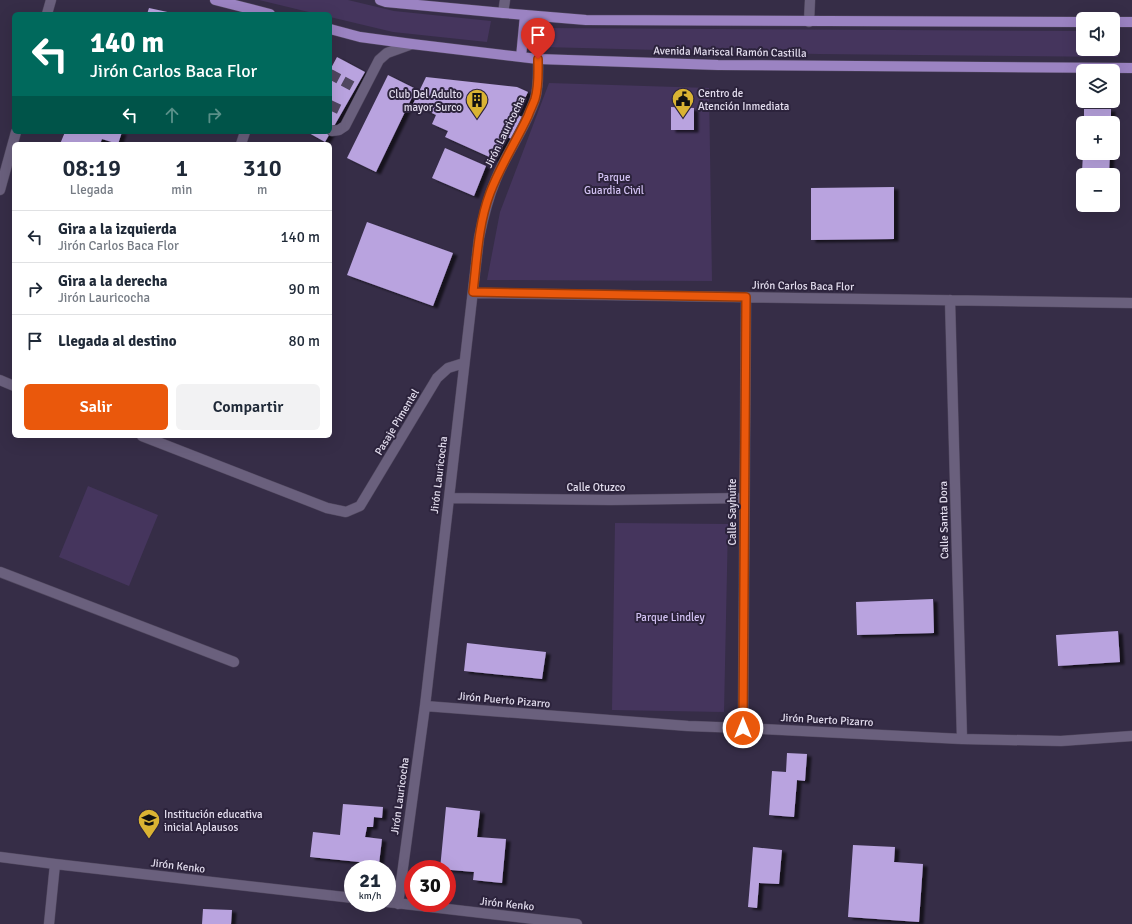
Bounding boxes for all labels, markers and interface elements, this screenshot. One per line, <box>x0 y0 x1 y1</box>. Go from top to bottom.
map controls <box>1076 12 1120 212</box>
button: sound <box>1076 12 1120 56</box>
pin <box>521 18 555 59</box>
icon: arrive <box>527 24 549 46</box>
text: 140 m <box>90 26 164 60</box>
icon: left <box>24 28 76 80</box>
street label: Avenida Mariscal Ramón Castilla <box>653 44 807 60</box>
text: Jirón Carlos Baca Flor <box>90 60 257 82</box>
button: layers <box>1076 64 1120 108</box>
public building icon: Centro de Atención Inmediata <box>670 86 696 119</box>
building icon: Club Del Adulto mayor Surco <box>464 87 490 120</box>
place label: Centro de Atención Inmediata <box>698 87 790 113</box>
place label: Club Del Adulto mayor Surco <box>389 88 462 114</box>
street label: Jirón Lauricocha <box>482 94 528 170</box>
icon: left <box>119 104 141 126</box>
icon: ahead <box>161 104 183 126</box>
icon: right <box>203 104 225 126</box>
button: + <box>1076 116 1120 160</box>
text: 08:19 <box>62 153 121 183</box>
text: 1 <box>175 153 188 183</box>
text: 310 <box>243 153 282 183</box>
button: − <box>1076 168 1120 212</box>
park label: Parque Guardia Civil <box>584 171 644 197</box>
text: Llegada <box>70 182 114 198</box>
text: min <box>171 182 192 198</box>
text: m <box>257 182 267 198</box>
text: Gira a la izquierda <box>58 220 177 238</box>
icon: left <box>24 226 46 248</box>
text: 140 m <box>280 228 320 246</box>
text: Jirón Carlos Baca Flor <box>58 238 179 254</box>
text: Gira a la derecha <box>58 272 168 290</box>
icon: right <box>24 278 46 300</box>
street label: Jirón Carlos Baca Flor <box>752 279 854 293</box>
text: 90 m <box>289 280 320 298</box>
text: Jirón Lauricocha <box>58 290 150 306</box>
icon: arrive <box>24 330 46 352</box>
text: Llegada al destino <box>58 332 177 350</box>
text: 80 m <box>289 332 320 350</box>
button: Salir <box>24 384 168 430</box>
button: Compartir <box>176 384 320 430</box>
street label: Pasaje Pimentel <box>372 387 422 457</box>
street label: Jirón Lauricocha <box>428 435 450 514</box>
street label: Calle Sayhuite <box>726 478 739 546</box>
street label: Calle Santa Dora <box>937 480 951 559</box>
street label: Calle Otuzco <box>567 481 626 494</box>
park label: Parque Lindley <box>635 611 705 624</box>
street label: Jirón Puerto Pizarro <box>457 689 551 711</box>
position arrow <box>722 707 764 749</box>
street label: Jirón Puerto Pizarro <box>780 711 874 729</box>
street label: Jirón Lauricocha <box>388 756 412 835</box>
school or university icon: Institución educativa inicial Aplausos <box>136 807 162 840</box>
place label: Institución educativa inicial Aplausos <box>164 808 263 834</box>
street label: Jirón Kenko <box>150 856 206 876</box>
speed limit sign: 30 <box>404 860 456 912</box>
text: 21 <box>359 868 381 893</box>
text: km/h <box>359 890 381 902</box>
street label: Jirón Kenko <box>479 895 535 913</box>

